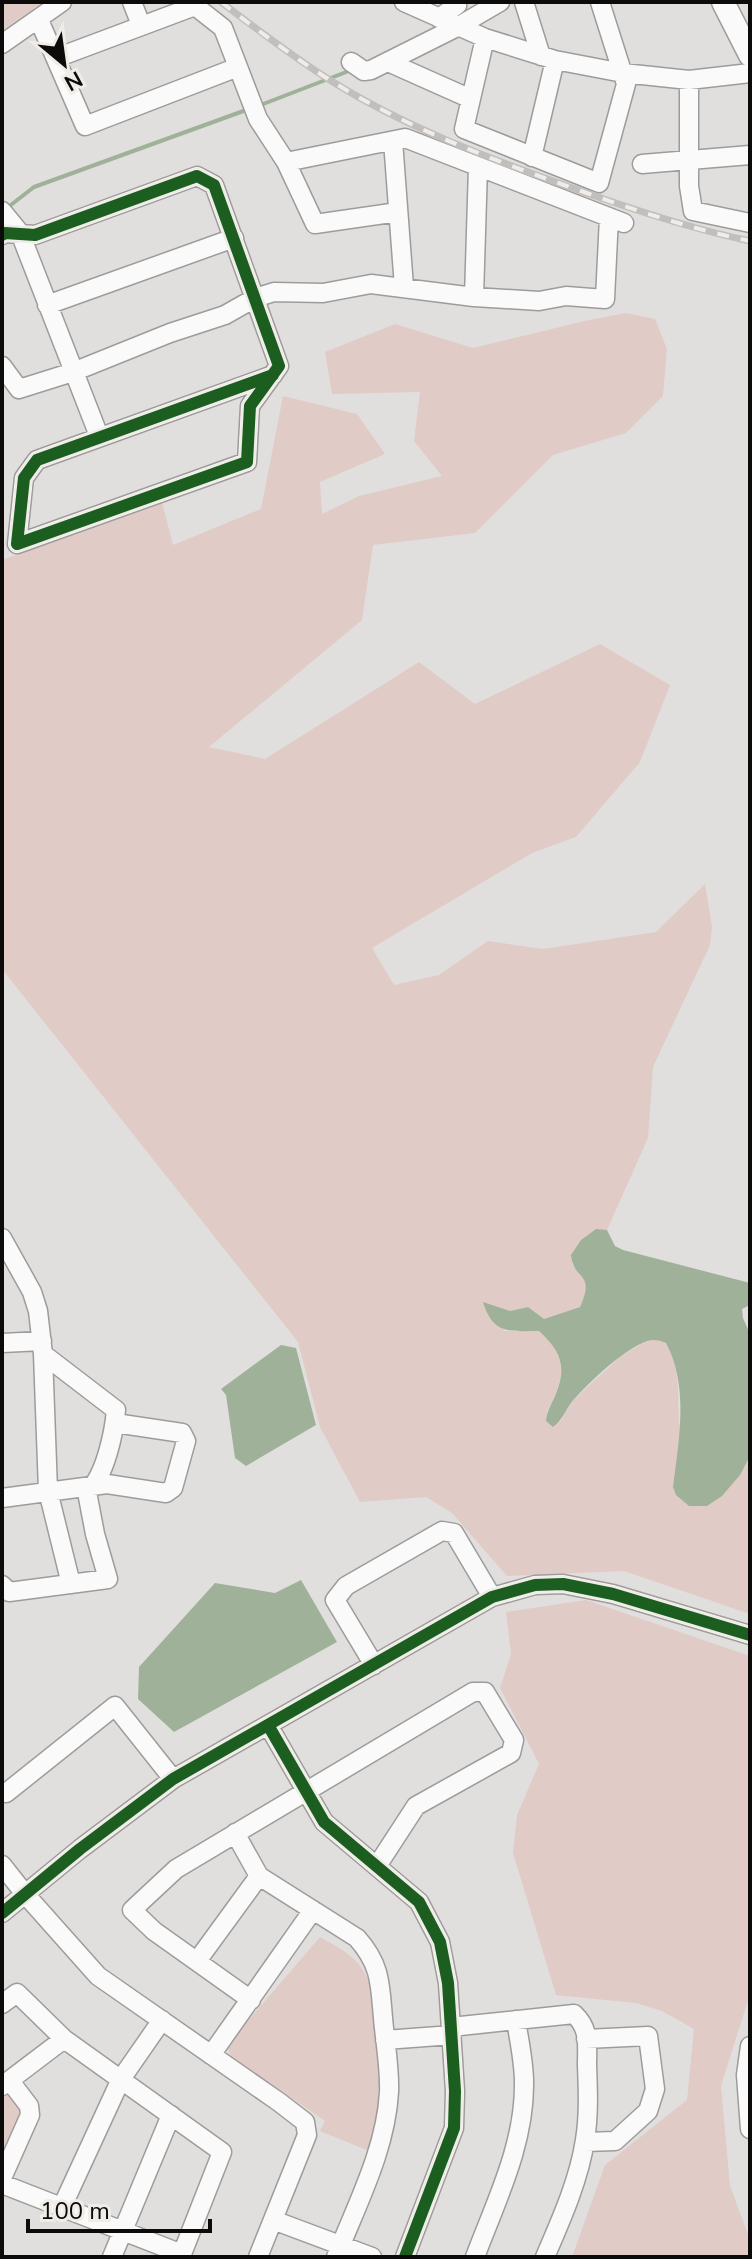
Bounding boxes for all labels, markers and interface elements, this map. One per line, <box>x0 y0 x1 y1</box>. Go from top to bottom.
north arrow <box>24 24 104 104</box>
text: N <box>59 64 88 98</box>
scale bar <box>28 2183 210 2233</box>
text: 100 m <box>40 2195 110 2227</box>

